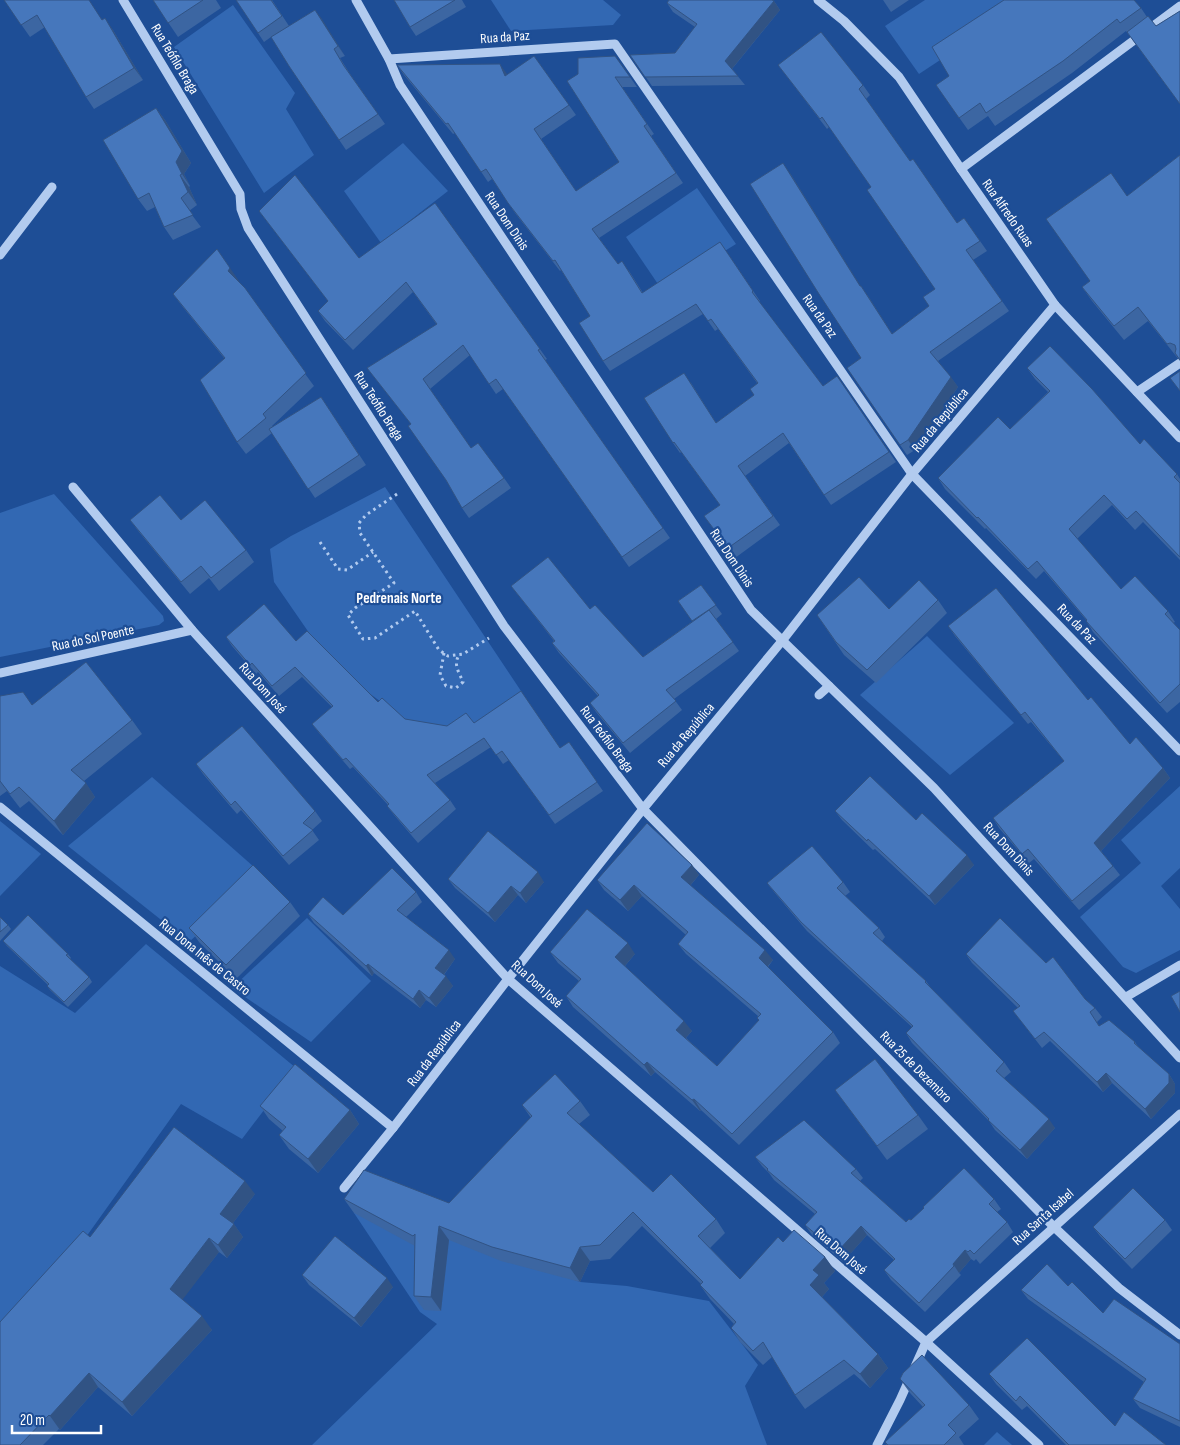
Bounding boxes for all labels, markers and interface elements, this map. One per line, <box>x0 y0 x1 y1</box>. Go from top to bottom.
street label: Rua Teófilo Braga <box>147 21 203 97</box>
street label: Rua da Paz <box>480 27 530 47</box>
street label: Rua Alfredo Ruas <box>978 176 1038 250</box>
street label: Rua Dom Dinis <box>481 188 533 254</box>
street label: Rua da Paz <box>799 291 841 341</box>
street label: Rua Teófilo Braga <box>350 368 408 444</box>
street label: Rua da República <box>908 384 972 456</box>
street label: Rua Dom Dinis <box>706 525 758 591</box>
district label: Pedrenais Norte <box>356 589 442 608</box>
street label: Rua da Paz <box>1054 600 1100 648</box>
street label: Rua do Sol Poente <box>50 621 136 655</box>
street label: Rua Dom José <box>236 659 290 717</box>
street label: Rua da República <box>654 699 718 771</box>
street label: Rua Teófilo Braga <box>576 702 638 776</box>
street label: Rua Dom Dinis <box>980 819 1038 879</box>
street label: Rua Dona Inês de Castro <box>156 915 254 999</box>
street label: Rua Dom José <box>508 957 566 1011</box>
street label: Rua da República <box>403 1016 465 1090</box>
street label: Rua 25 de Dezembro <box>877 1028 956 1107</box>
street label: Rua Santa Isabel <box>1009 1185 1077 1249</box>
street label: Rua Dom José <box>812 1224 870 1278</box>
scale bar <box>12 1402 101 1434</box>
text: 20 m <box>20 1411 45 1430</box>

